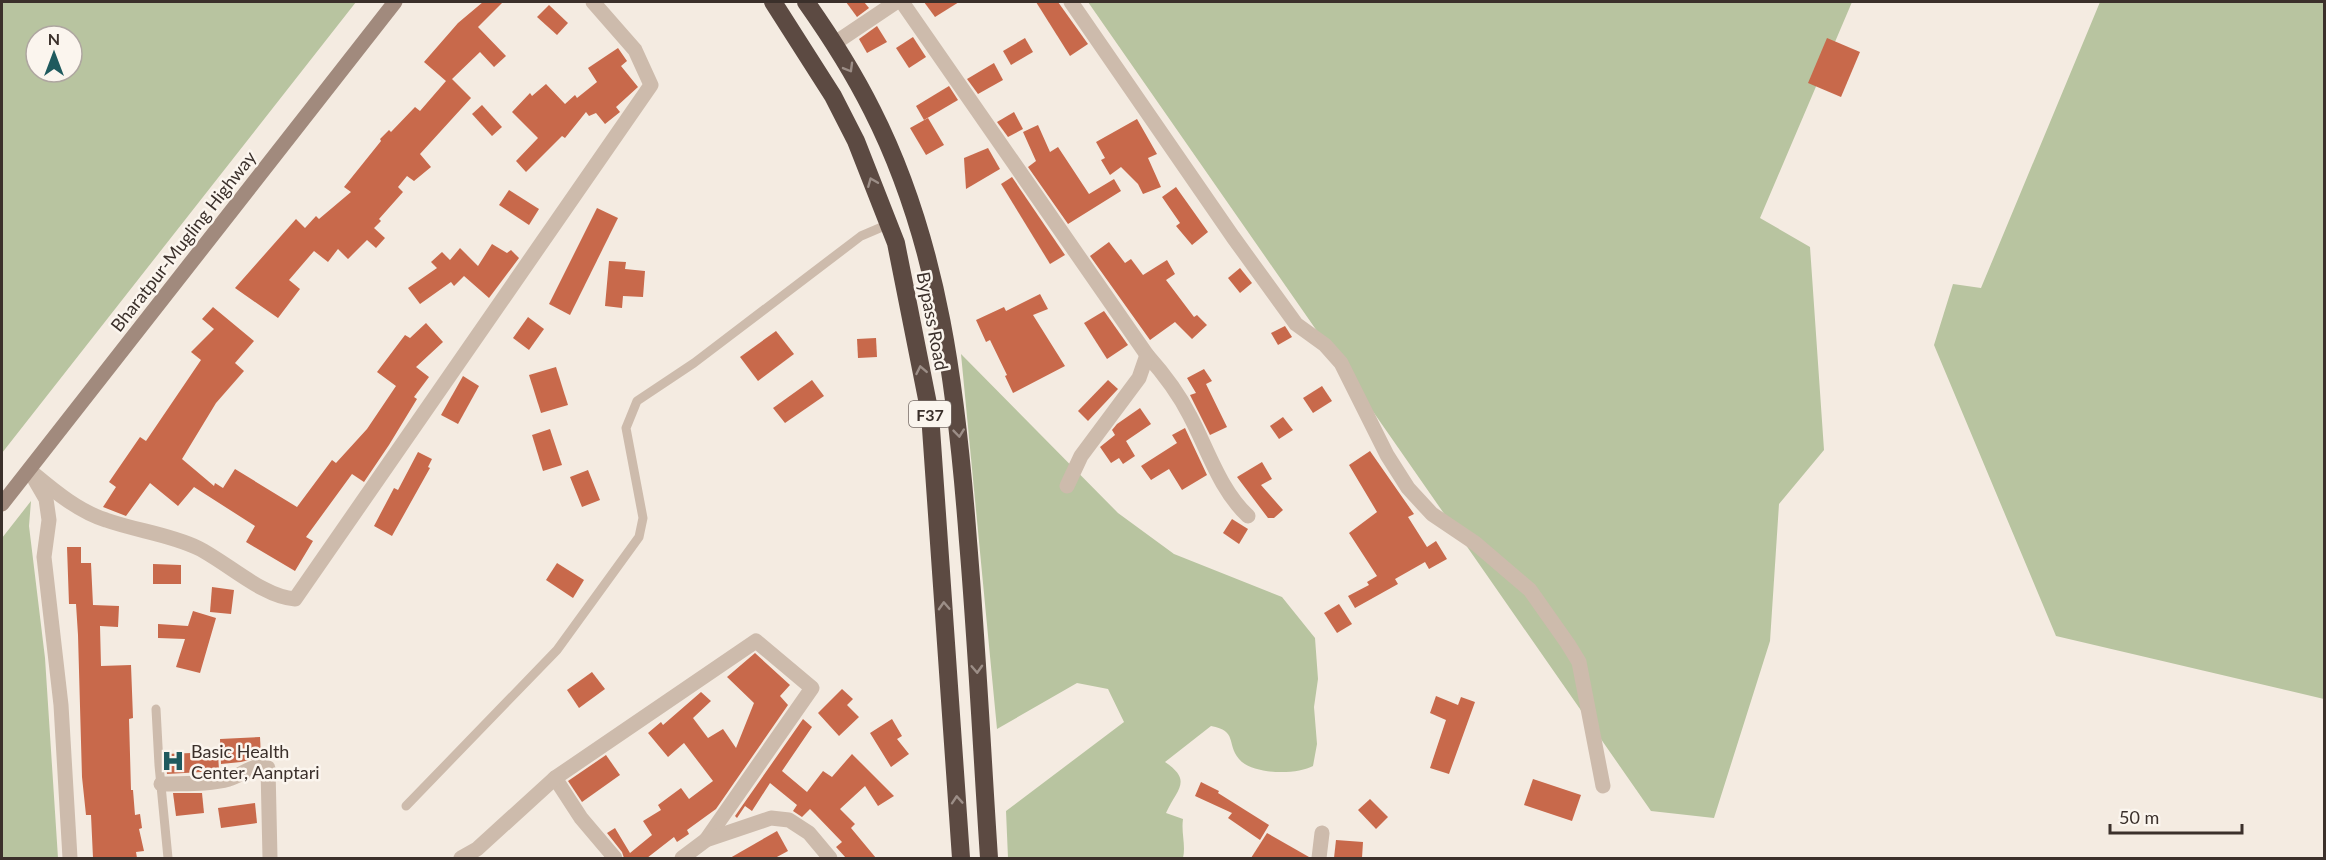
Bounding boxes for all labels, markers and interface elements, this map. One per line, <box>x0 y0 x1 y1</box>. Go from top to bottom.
north arrow <box>24 24 84 84</box>
text: N <box>48 29 60 48</box>
one-way arrow <box>842 62 853 73</box>
street label: Bharatpur-Mugling Highway <box>106 146 261 336</box>
one-way arrow <box>867 177 879 188</box>
street label: Bypass Road <box>913 270 953 372</box>
one-way arrow <box>915 365 928 375</box>
road number: F37 <box>909 401 951 427</box>
one-way arrow <box>952 429 965 438</box>
one-way arrow <box>937 601 950 610</box>
one-way arrow <box>971 665 984 674</box>
place label: Basic Health Center, Aanptari <box>191 740 320 783</box>
hospital icon: Basic Health Center, Aanptari <box>160 748 186 774</box>
one-way arrow <box>951 796 964 805</box>
scale bar <box>2110 797 2242 835</box>
text: 50 m <box>2119 806 2159 828</box>

